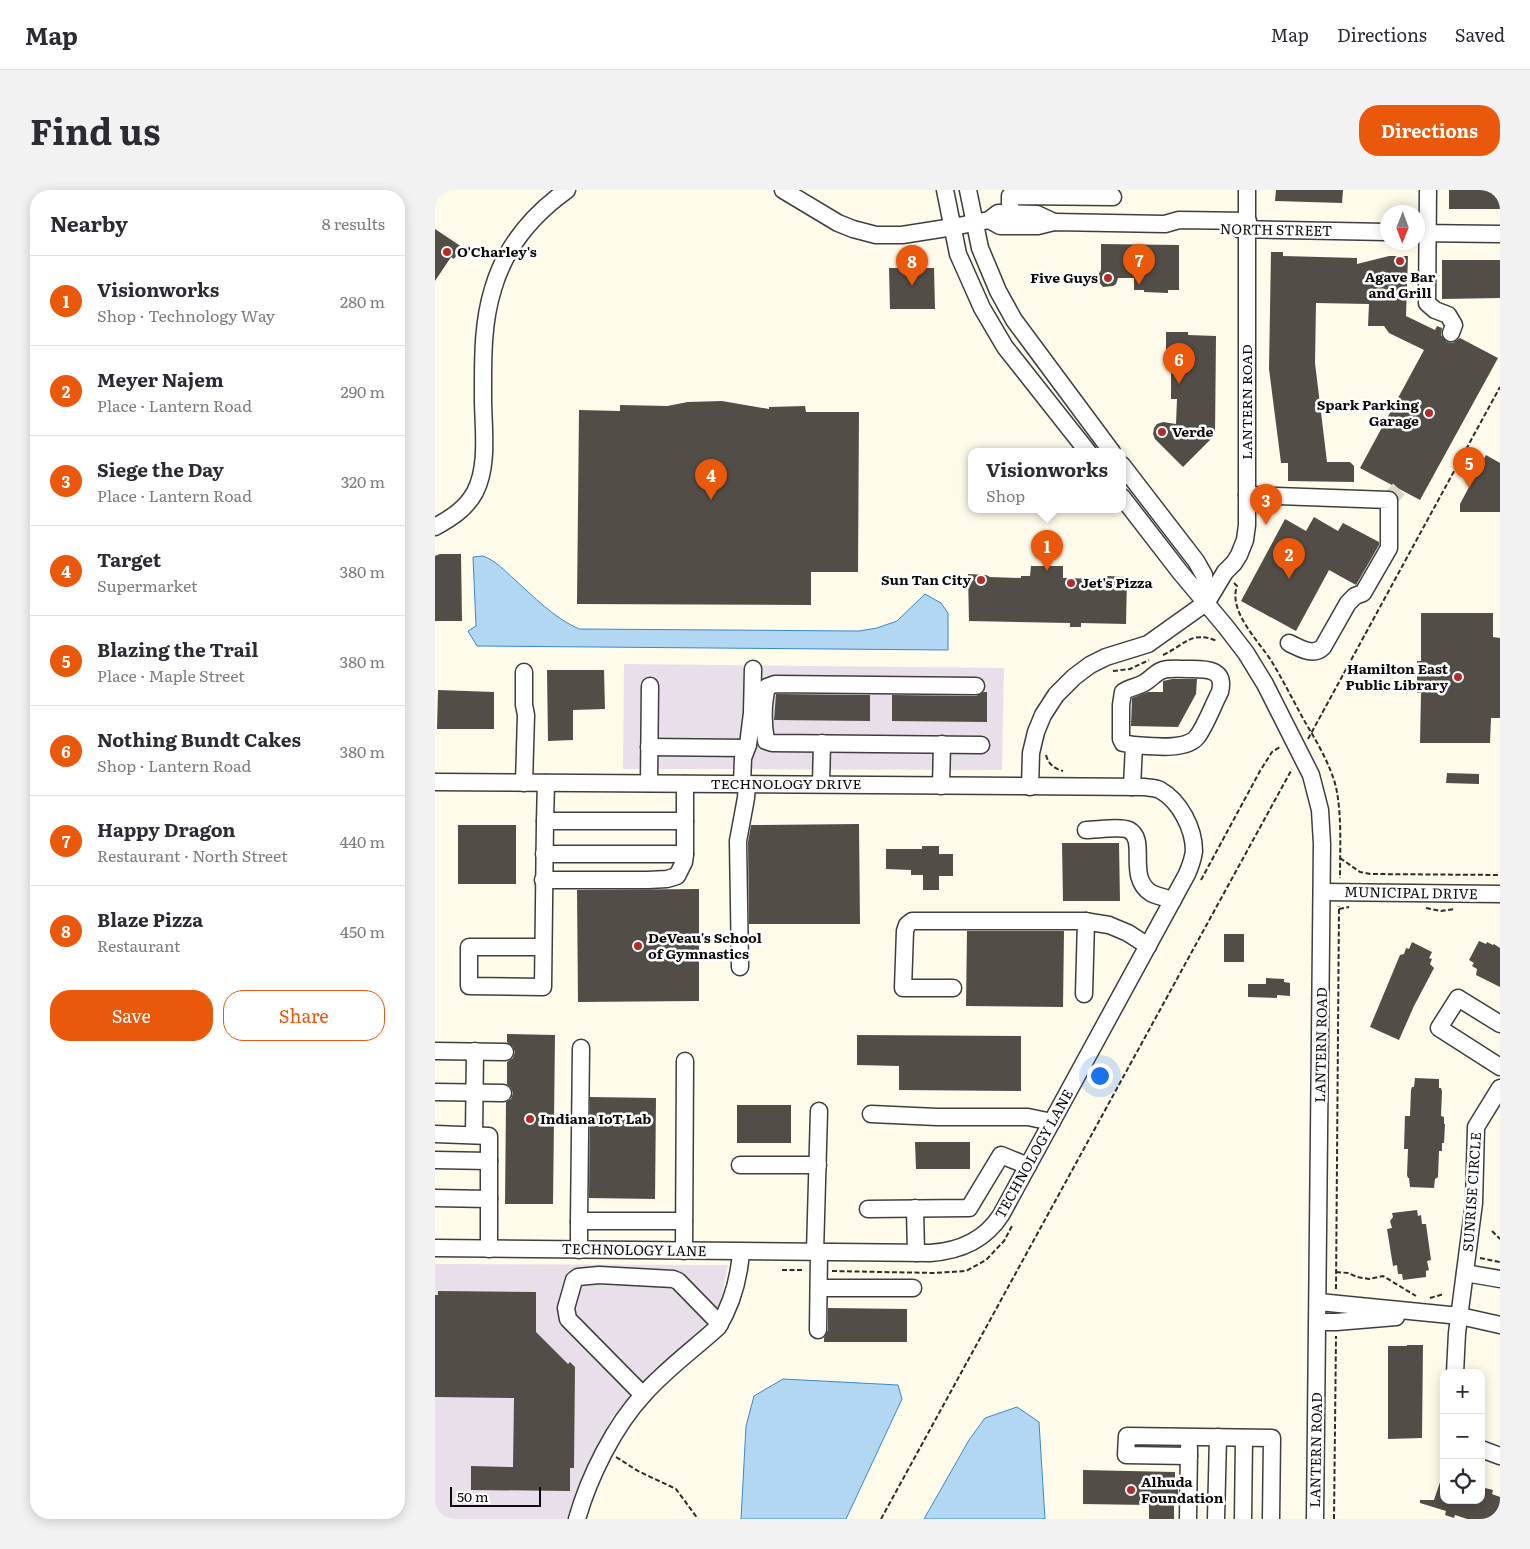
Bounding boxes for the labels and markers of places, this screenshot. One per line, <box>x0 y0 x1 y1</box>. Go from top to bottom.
place label: O'Charley's <box>457 241 537 261</box>
pin: 7 <box>1123 244 1155 285</box>
pin: 8 <box>896 245 928 286</box>
marker: O'Charley's <box>441 246 453 258</box>
marker: Agave Bar and Grill <box>1394 255 1406 267</box>
place label: Agave Bar and Grill <box>1365 266 1436 302</box>
place label: Five Guys <box>1030 267 1098 287</box>
marker: Five Guys <box>1102 272 1114 284</box>
pin: 6 <box>1163 343 1195 384</box>
place label: Spark Parking Garage <box>1317 394 1420 430</box>
marker: Spark Parking Garage <box>1423 407 1435 419</box>
place label: Verde <box>1172 421 1214 441</box>
marker: Verde <box>1156 426 1168 438</box>
pin: 5 <box>1453 447 1485 488</box>
pin: 4 <box>695 459 727 500</box>
pin: 3 <box>1250 484 1282 525</box>
pin: 1 <box>1031 530 1063 571</box>
pin: 2 <box>1273 538 1305 579</box>
place label: Sun Tan City <box>881 569 971 589</box>
place label: Jet's Pizza <box>1081 572 1154 592</box>
marker: Sun Tan City <box>975 574 987 586</box>
marker: Jet's Pizza <box>1065 577 1077 589</box>
place label: Hamilton East Public Library <box>1346 658 1449 694</box>
marker: Hamilton East Public Library <box>1452 671 1464 683</box>
place label: DeVeau's School of Gymnastics <box>648 927 762 963</box>
marker: DeVeau's School of Gymnastics <box>632 940 644 952</box>
place label: Indiana IoT Lab <box>540 1108 651 1128</box>
marker: Indiana IoT Lab <box>524 1113 536 1125</box>
place label: Alhuda Foundation <box>1141 1471 1224 1507</box>
marker: Alhuda Foundation <box>1125 1484 1137 1496</box>

